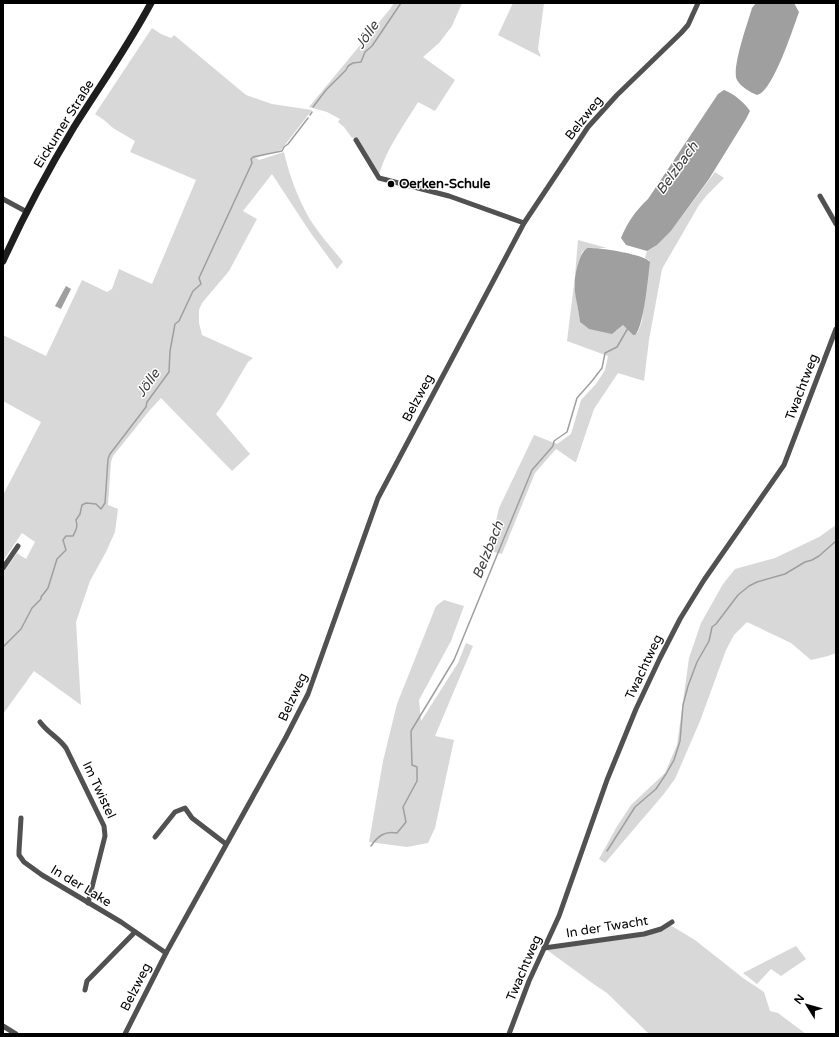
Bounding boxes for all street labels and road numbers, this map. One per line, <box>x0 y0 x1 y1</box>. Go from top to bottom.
street label: Eickumer Straße <box>30 77 98 171</box>
street label: Belzweg <box>562 93 606 143</box>
street label: Twachtweg <box>782 352 822 422</box>
street label: Belzweg <box>399 371 437 425</box>
street label: Twachtweg <box>622 632 666 702</box>
street label: Belzweg <box>275 670 311 724</box>
street label: Im Twistel <box>79 759 119 821</box>
street label: In der Lake <box>48 862 114 910</box>
street label: In der Twacht <box>565 913 649 941</box>
street label: Twachtweg <box>503 933 545 1003</box>
street label: Belzweg <box>117 960 155 1014</box>

